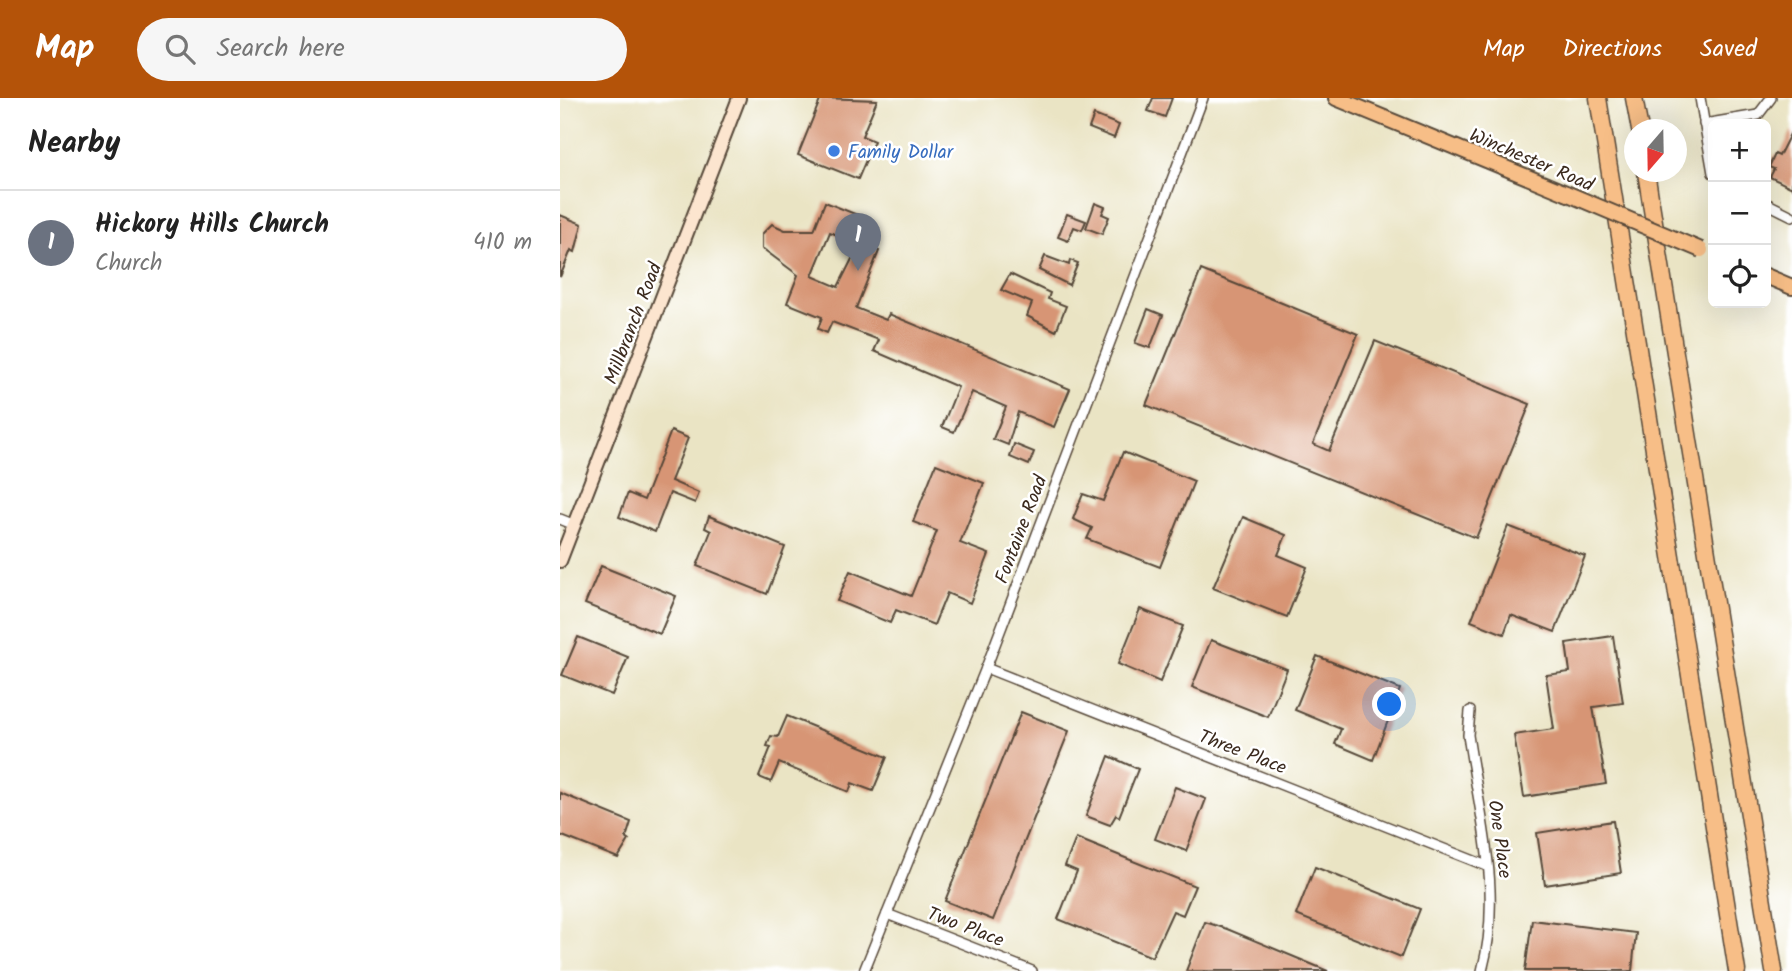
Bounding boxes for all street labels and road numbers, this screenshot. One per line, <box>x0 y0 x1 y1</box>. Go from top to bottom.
street label: Winchester Road <box>1464 121 1599 201</box>
street label: Millbranch Road <box>597 258 671 389</box>
street label: Fontaine Road <box>987 471 1056 588</box>
street label: Three Place <box>1194 722 1291 784</box>
street label: One Place <box>1479 798 1519 881</box>
street label: Two Place <box>923 900 1008 956</box>

